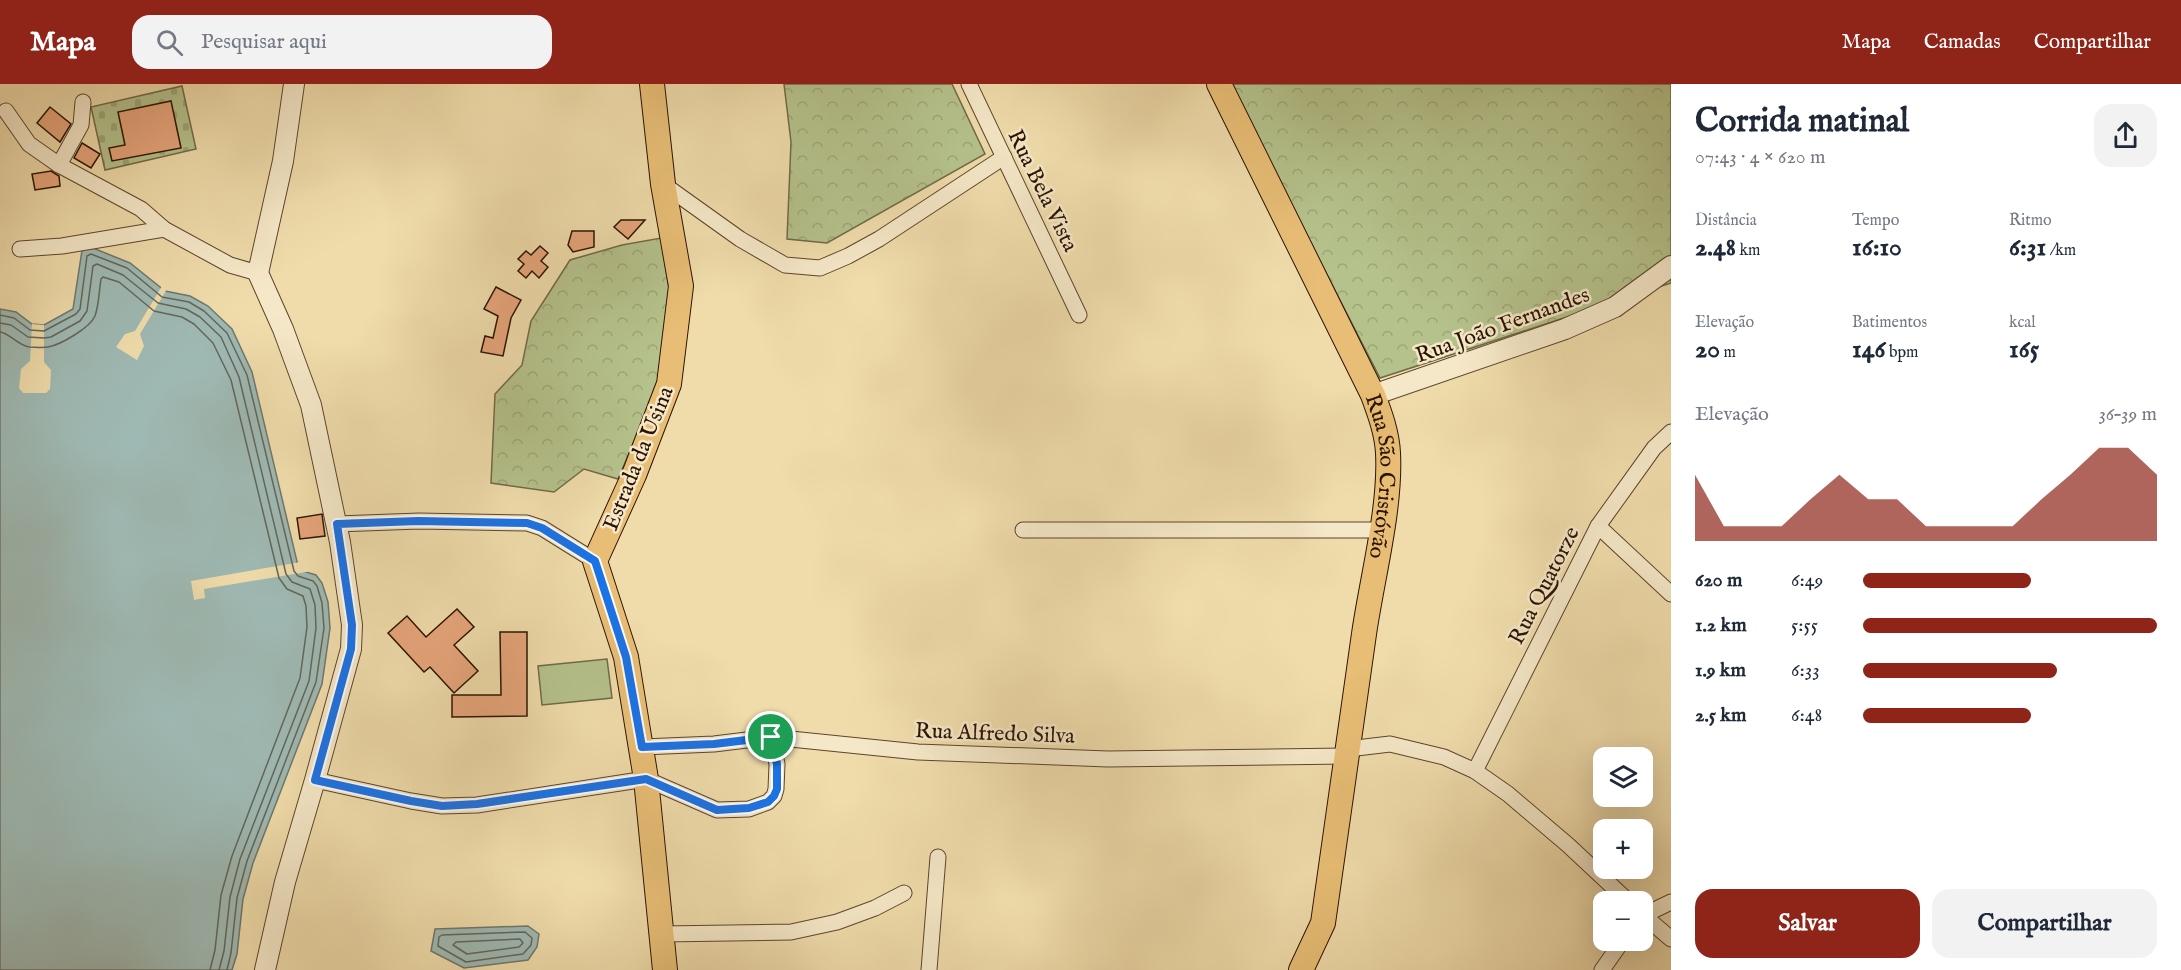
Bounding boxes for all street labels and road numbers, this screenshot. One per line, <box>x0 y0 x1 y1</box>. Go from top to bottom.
street label: Rua Bela Vista <box>1001 125 1084 257</box>
street label: Rua João Fernandes <box>1412 281 1594 370</box>
street label: Estrada da Usina <box>597 382 681 535</box>
street label: Rua São Cristóvão <box>1358 390 1400 561</box>
street label: Rua Quatorze <box>1503 522 1587 650</box>
street label: Rua Alfredo Silva <box>915 717 1076 751</box>

